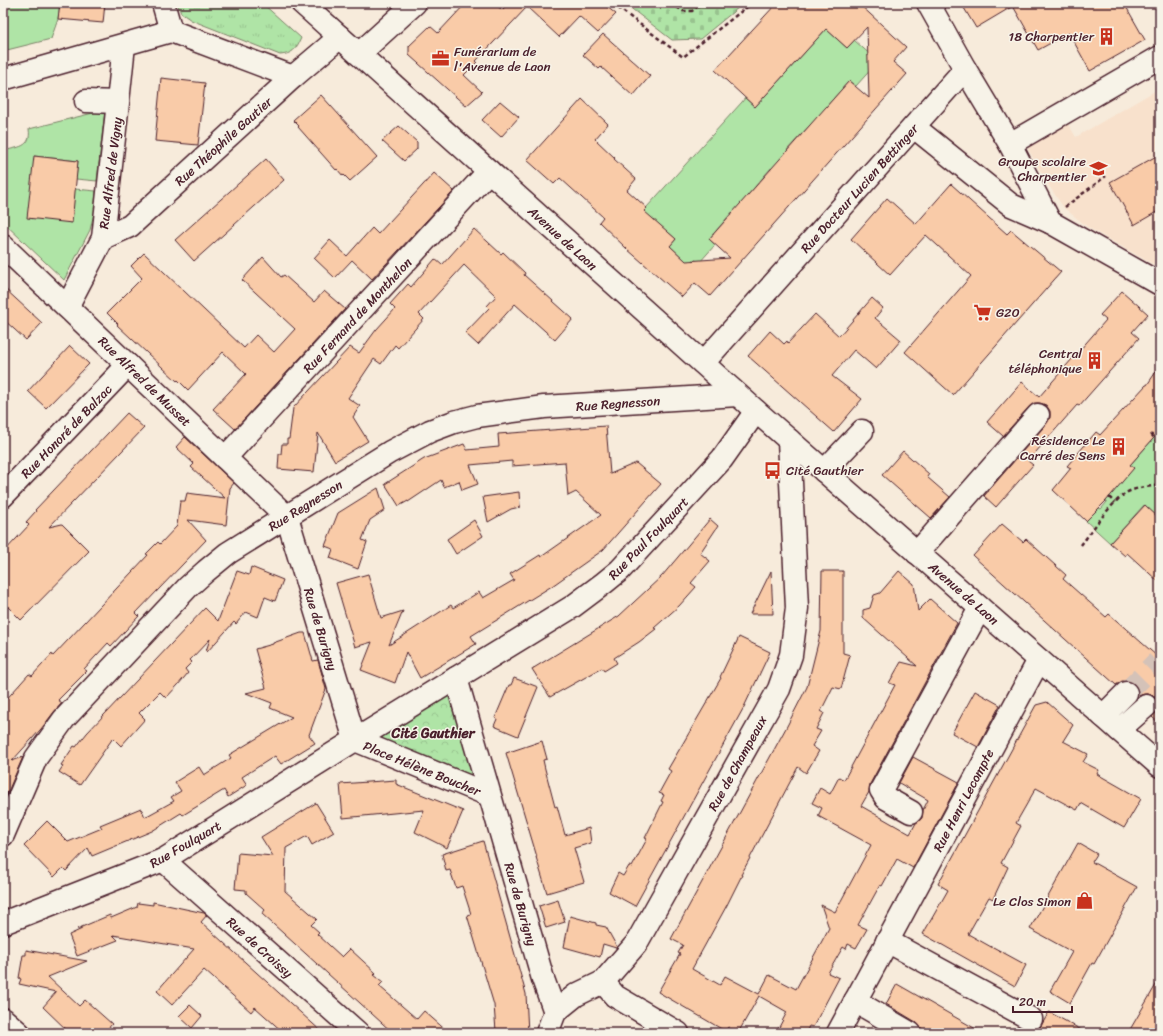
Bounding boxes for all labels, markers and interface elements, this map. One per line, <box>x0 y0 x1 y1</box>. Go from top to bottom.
place label: 18 Charpentier <box>1009 25 1095 48</box>
building icon: 18 Charpentier <box>1097 26 1117 46</box>
place label: Funérarium de l'Avenue de Laon <box>454 40 550 78</box>
office icon: Funérarium de l'Avenue de Laon <box>431 48 451 68</box>
street label: Rue Théophile Gautier <box>169 90 278 192</box>
street label: Rue Alfred de Vigny <box>92 116 129 230</box>
street label: Rue Docteur Lucien Bettinger <box>795 118 925 259</box>
place label: Groupe scolaire Charpentier <box>998 150 1087 188</box>
school or university icon: Groupe scolaire Charpentier <box>1089 158 1109 178</box>
street label: Avenue de Laon <box>522 200 603 276</box>
street label: Rue Fernand de Monthelon <box>297 252 418 379</box>
place label: G20 <box>996 301 1020 324</box>
supermarket icon: G20 <box>973 302 993 322</box>
street label: Rue Alfred de Musset <box>93 331 197 432</box>
place label: Central téléphonique <box>1008 342 1082 380</box>
building icon: Central téléphonique <box>1085 350 1105 370</box>
street label: Rue Honoré de Balzac <box>15 378 118 484</box>
street label: Rue Regnesson <box>575 389 661 418</box>
place label: Résidence Le Carré des Sens <box>1020 429 1106 467</box>
building icon: Résidence Le Carré des Sens <box>1108 437 1128 457</box>
place label: Cité Gauthier <box>786 459 864 482</box>
bus stop icon: Cité Gauthier <box>763 460 783 480</box>
street label: Rue Regnesson <box>263 473 347 538</box>
street label: Rue Paul Foulquart <box>602 491 694 585</box>
street label: Avenue de Laon <box>922 555 1004 631</box>
street label: Rue de Burigny <box>297 585 344 674</box>
street label: Rue de Champeaux <box>702 711 773 815</box>
district label: Cité Gauthier <box>390 721 476 746</box>
street label: Place Hélène Boucher <box>360 734 485 803</box>
street label: Rue Henri Lecompte <box>927 744 1001 856</box>
street label: Rue Foulquart <box>145 814 226 874</box>
street label: Rue de Burigny <box>498 860 543 949</box>
place label: Le Clos Simon <box>993 890 1071 913</box>
shop icon: Le Clos Simon <box>1074 891 1094 911</box>
street label: Rue de Croissy <box>221 911 298 984</box>
scale bar <box>1013 988 1072 1014</box>
text: 20 m <box>1019 991 1046 1013</box>

